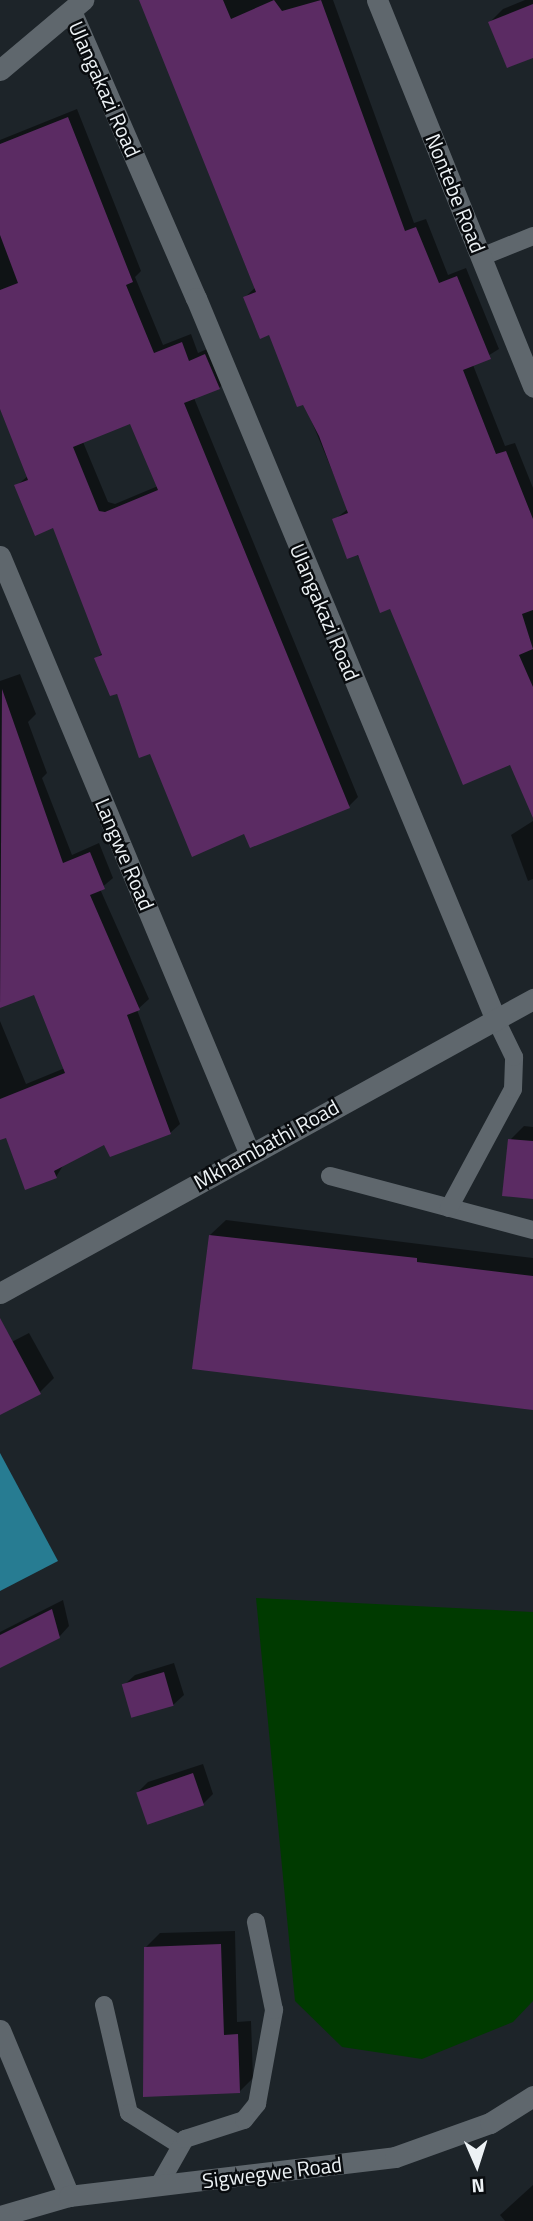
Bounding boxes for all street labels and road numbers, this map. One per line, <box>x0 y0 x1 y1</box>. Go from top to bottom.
street label: Ulangakazi Road <box>64 17 146 161</box>
street label: Nontebe Road <box>421 130 491 256</box>
street label: Ulangakazi Road <box>285 540 365 684</box>
street label: Langwe Road <box>90 794 160 914</box>
street label: Mkhambathi Road <box>189 1094 343 1194</box>
street label: Sigwegwe Road <box>201 2151 343 2193</box>

